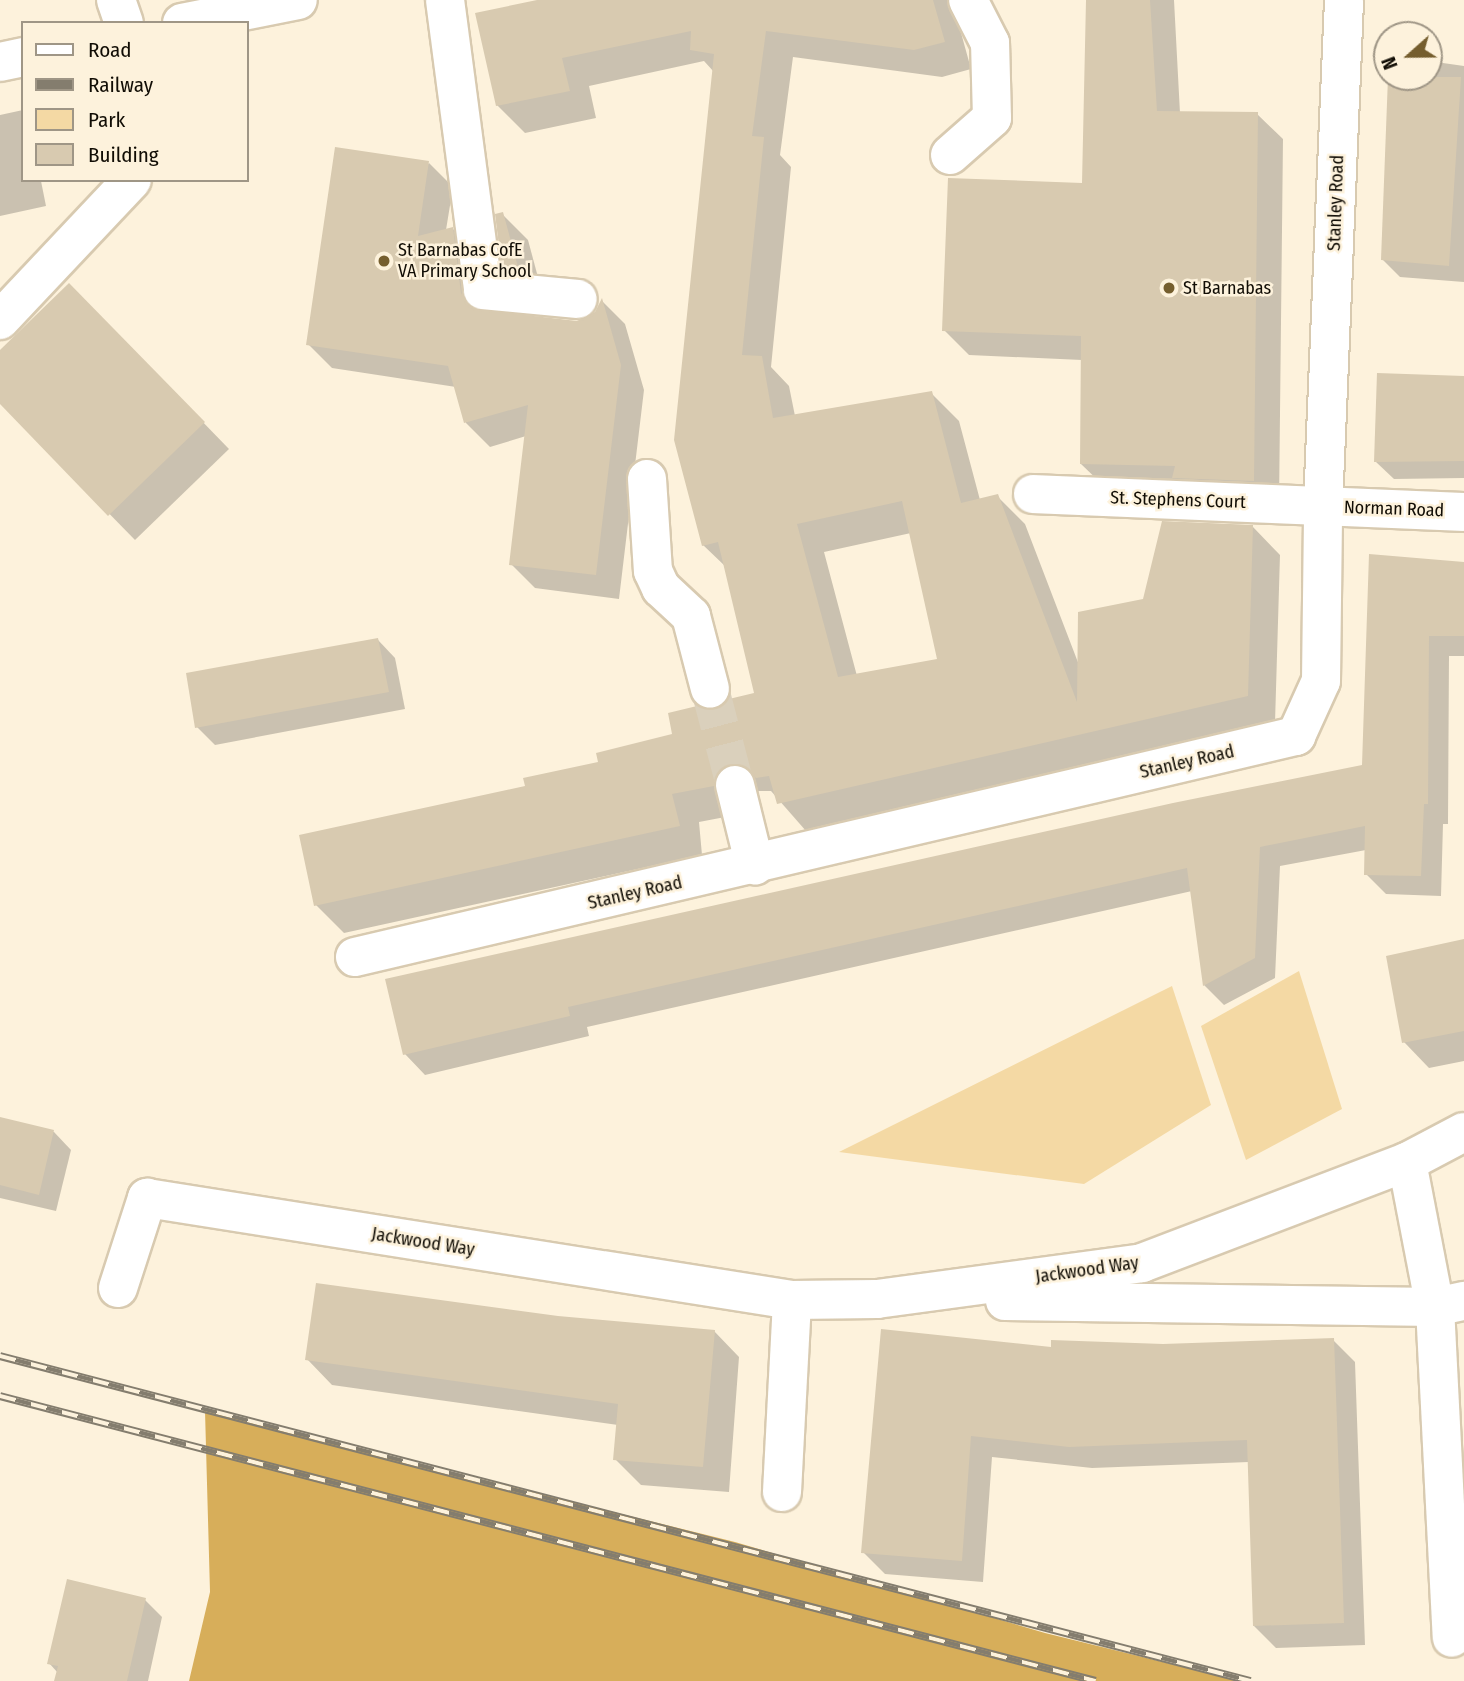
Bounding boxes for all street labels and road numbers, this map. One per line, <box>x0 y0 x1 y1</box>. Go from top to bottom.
street label: Stanley Road <box>1324 155 1348 251</box>
street label: St. Stephens Court <box>1110 487 1246 513</box>
street label: Norman Road <box>1343 496 1445 522</box>
street label: Stanley Road <box>1138 741 1236 783</box>
street label: Stanley Road <box>586 872 684 914</box>
street label: Jackwood Way <box>370 1223 476 1261</box>
street label: Jackwood Way <box>1034 1252 1140 1288</box>

